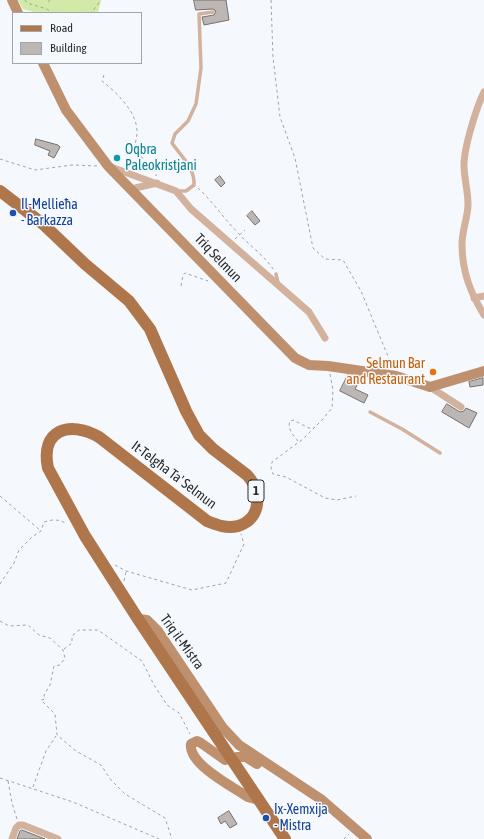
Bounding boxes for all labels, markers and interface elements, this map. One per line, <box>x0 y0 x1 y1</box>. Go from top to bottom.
legend <box>12 12 142 64</box>
text: Road <box>50 21 73 35</box>
text: Building <box>50 41 87 55</box>
place label: Oqbra Paleokristjani <box>125 142 197 174</box>
marker: Oqbra Paleokristjani <box>112 153 122 163</box>
place label: Il-Mellieħa - Barkazza <box>21 197 78 230</box>
marker: Il-Mellieħa - Barkazza <box>8 208 18 218</box>
street label: Triq Selmun <box>191 230 245 286</box>
place label: Selmun Bar and Restaurant <box>346 356 425 388</box>
marker: Selmun Bar and Restaurant <box>428 367 438 377</box>
street label: It-Telgħa Ta' Selmun <box>128 438 220 512</box>
road number: 1 <box>248 480 264 502</box>
street label: Triq il-Mistra <box>157 611 207 673</box>
place label: Ix-Xemxija - Mistra <box>274 802 328 834</box>
marker: Ix-Xemxija - Mistra <box>261 813 271 823</box>

